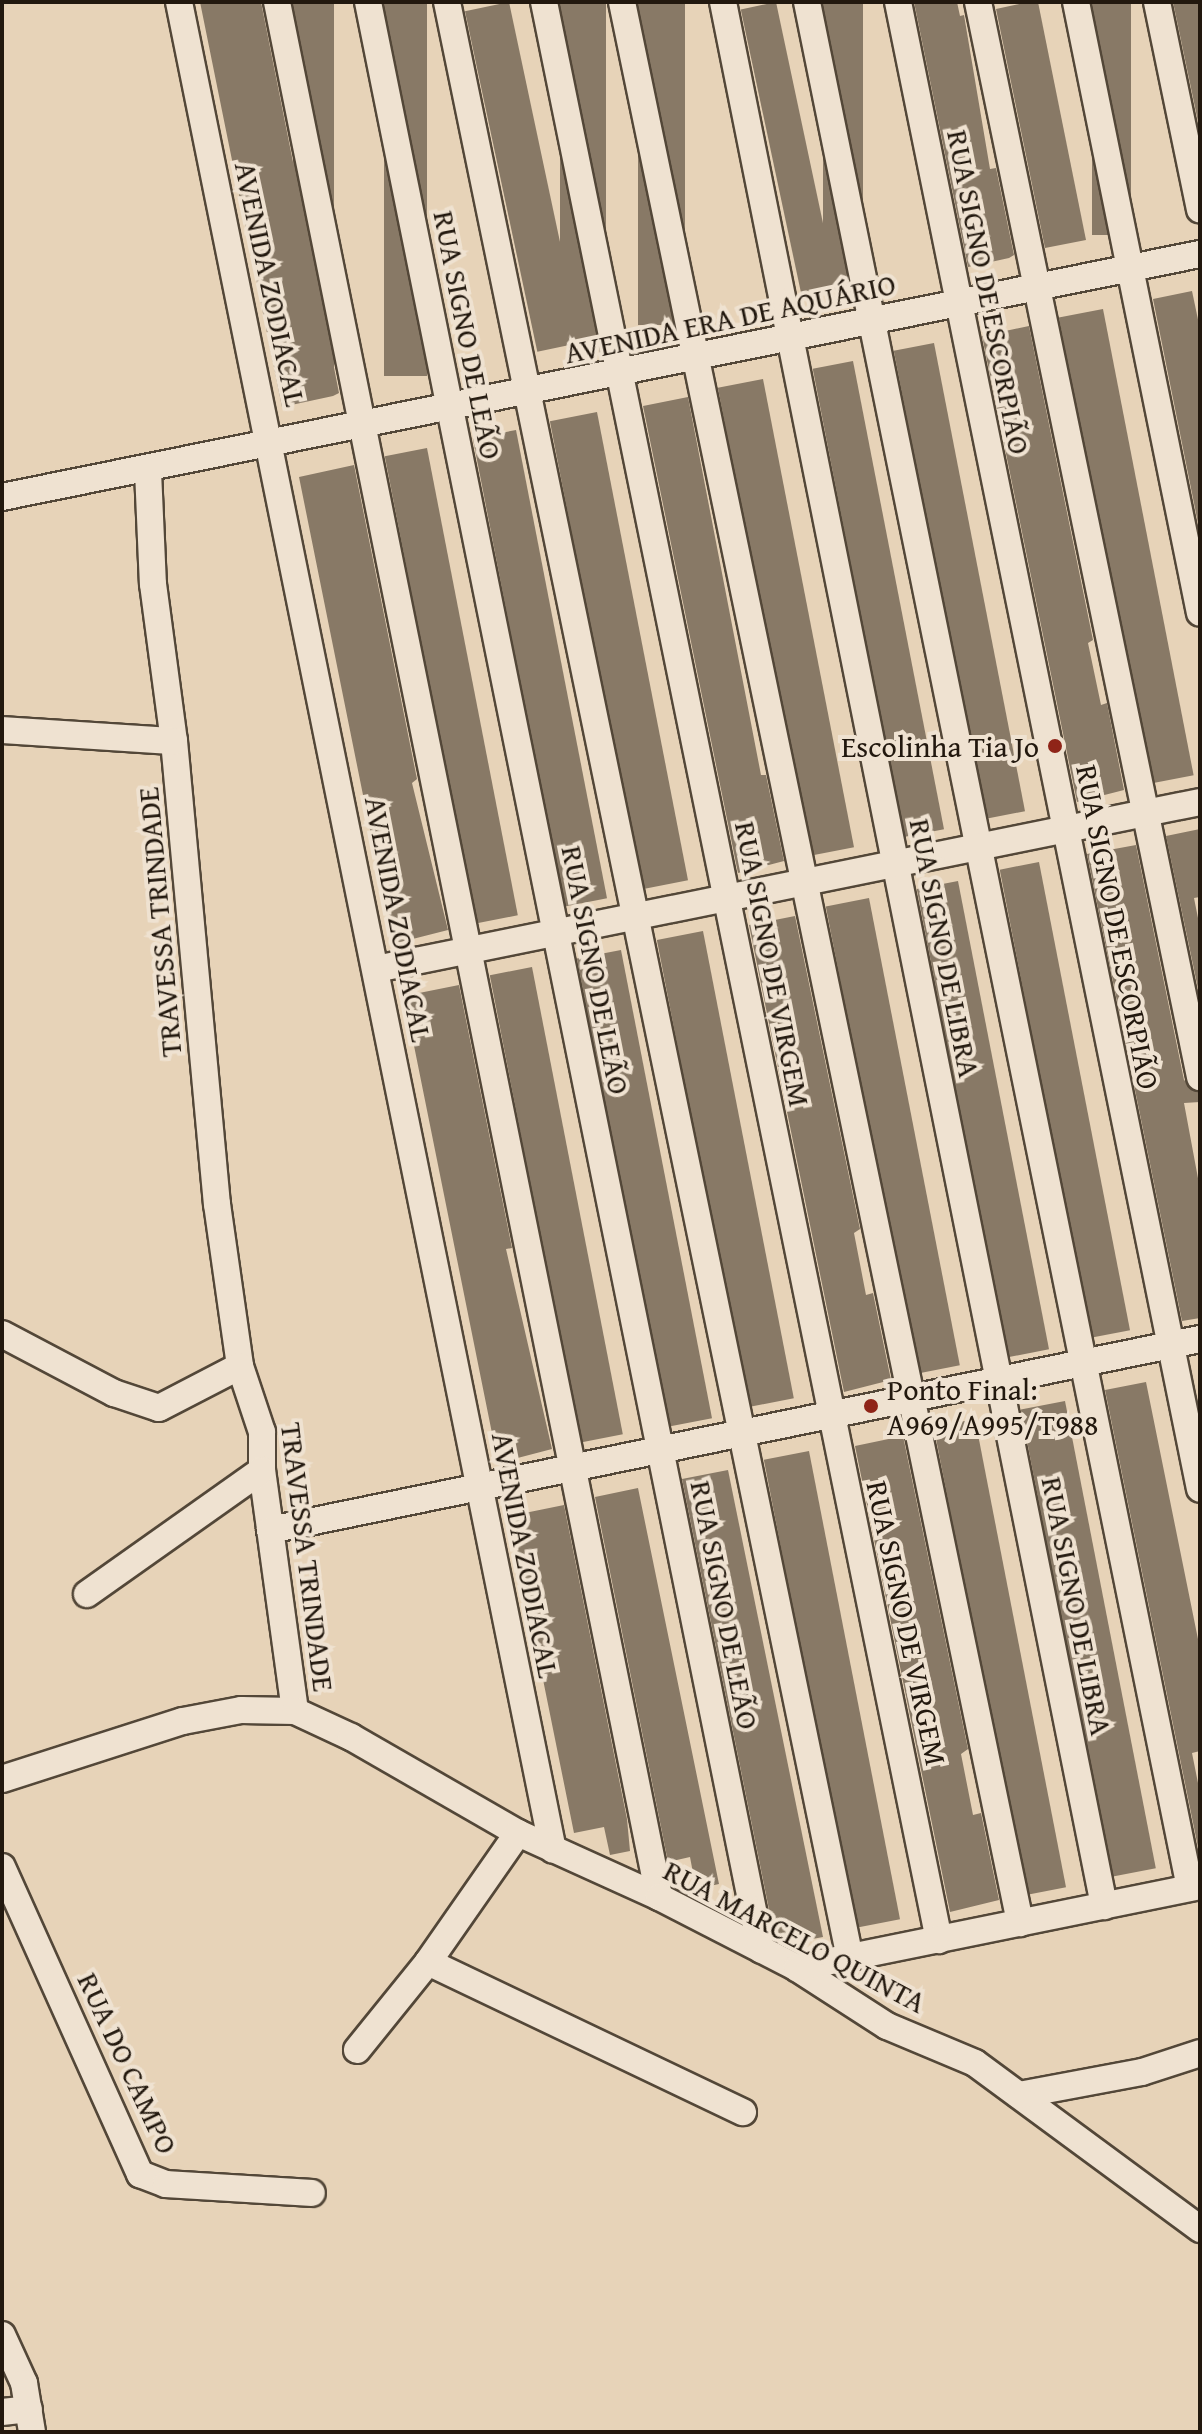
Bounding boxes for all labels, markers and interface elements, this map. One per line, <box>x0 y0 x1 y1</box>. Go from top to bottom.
street label: RUA SIGNO DE ESCORPIÃO <box>940 127 1038 457</box>
street label: AVENIDA ZODIACAL <box>227 158 315 410</box>
street label: RUA SIGNO DE LEÃO <box>426 208 510 462</box>
street label: AVENIDA ERA DE AQUÁRIO <box>561 265 899 371</box>
place label: Escolinha Tia Jo <box>841 728 1039 764</box>
marker: Escolinha Tia Jo <box>1046 737 1064 755</box>
street label: RUA SIGNO DE ESCORPIÃO <box>1069 762 1167 1092</box>
street label: TRAVESSA TRINDADE <box>129 786 189 1058</box>
street label: AVENIDA ZODIACAL <box>358 793 440 1045</box>
street label: RUA SIGNO DE LIBRA <box>902 816 988 1080</box>
street label: RUA SIGNO DE VIRGEM <box>728 818 818 1110</box>
street label: RUA SIGNO DE LEÃO <box>554 843 638 1097</box>
place label: Ponto Final: A969/A995/T988 <box>887 1371 1098 1442</box>
marker: Ponto Final: A969/A995/T988 <box>862 1397 880 1415</box>
street label: TRAVESSA TRINDADE <box>274 1420 342 1694</box>
street label: AVENIDA ZODIACAL <box>485 1429 567 1681</box>
street label: RUA SIGNO DE LIBRA <box>1034 1474 1120 1738</box>
street label: RUA SIGNO DE VIRGEM <box>859 1477 955 1769</box>
street label: RUA SIGNO DE LEÃO <box>683 1478 767 1732</box>
street label: RUA MARCELO QUINTA <box>658 1852 932 2020</box>
street label: RUA DO CAMPO <box>70 1967 186 2159</box>

